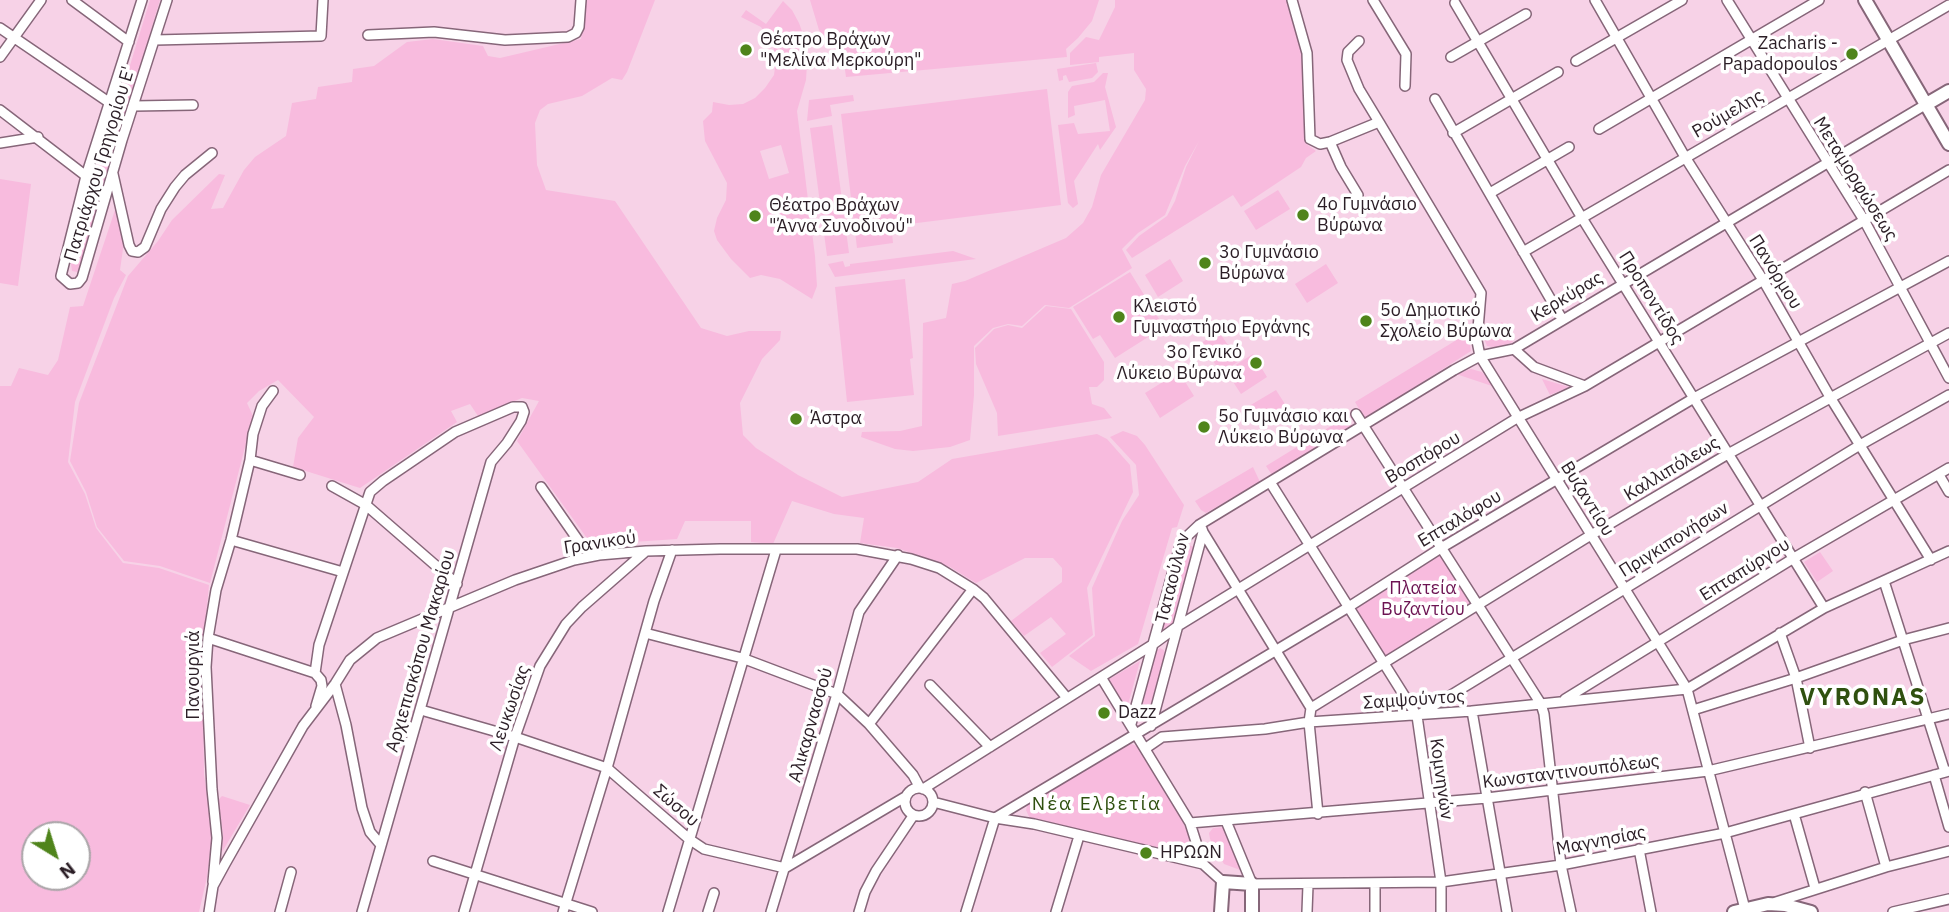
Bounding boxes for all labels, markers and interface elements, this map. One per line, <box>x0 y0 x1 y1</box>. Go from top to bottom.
place label: Θέατρο Βράχων "Μελίνα Μερκούρη" <box>760 29 921 72</box>
place label: Zacharis - Papadopoulos <box>1723 33 1838 76</box>
marker: Θέατρο Βράχων "Μελίνα Μερκούρη" <box>738 42 754 58</box>
marker: Zacharis - Papadopoulos <box>1844 46 1860 62</box>
street label: Πατριάρχου Γρηγορίου Ε' <box>60 64 140 264</box>
street label: Ρούμελης <box>1689 85 1767 143</box>
street label: Μεταμορφώσεως <box>1808 113 1902 245</box>
place label: 4ο Γυμνάσιο Βύρωνα <box>1317 194 1417 236</box>
place label: Θέατρο Βράχων "Άννα Συνοδινού" <box>769 195 913 238</box>
marker: 4ο Γυμνάσιο Βύρωνα <box>1295 207 1311 223</box>
marker: Θέατρο Βράχων "Άννα Συνοδινού" <box>747 208 763 224</box>
street label: Πανόρμου <box>1744 231 1806 313</box>
place label: 3ο Γυμνάσιο Βύρωνα <box>1219 242 1319 284</box>
street label: Προποντίδος <box>1614 247 1688 349</box>
marker: 3ο Γυμνάσιο Βύρωνα <box>1197 255 1213 271</box>
street label: Κερκύρας <box>1527 267 1607 327</box>
place label: Κλειστό Γυμναστήριο Εργάνης <box>1133 296 1310 338</box>
place label: 5ο Δημοτικό Σχολείο Βύρωνα <box>1380 300 1512 342</box>
marker: Κλειστό Γυμναστήριο Εργάνης <box>1111 309 1127 325</box>
marker: 5ο Δημοτικό Σχολείο Βύρωνα <box>1358 313 1374 329</box>
place label: 3o Γενικό Λύκειο Βύρωνα <box>1116 342 1242 384</box>
marker: 3o Γενικό Λύκειο Βύρωνα <box>1248 355 1264 371</box>
place label: 5ο Γυμνάσιο και Λύκειο Βύρωνα <box>1218 406 1348 448</box>
place label: Άστρα <box>810 408 862 430</box>
marker: Άστρα <box>788 411 804 427</box>
marker: 5ο Γυμνάσιο και Λύκειο Βύρωνα <box>1196 419 1212 435</box>
street label: Βοσπόρου <box>1381 427 1465 489</box>
street label: Καλλιπόλεως <box>1620 432 1724 506</box>
street label: Βυζαντίου <box>1556 458 1618 540</box>
street label: Επταλόφου <box>1414 486 1506 552</box>
street label: Πριγκιπονήσων <box>1615 498 1733 582</box>
street label: Γρανικού <box>562 527 638 559</box>
street label: Ταταούλων <box>1151 531 1195 625</box>
street label: Επταπύργου <box>1696 534 1794 606</box>
street label: Αρχιεπισκόπου Μακαρίου <box>382 547 460 755</box>
park label: Πλατεία Βυζαντίου <box>1381 578 1465 620</box>
street label: Πανουργιά <box>183 630 205 720</box>
street label: Λευκωσίας <box>485 662 535 754</box>
street label: Αλικαρνασσού <box>784 665 838 785</box>
district label: VYRONAS <box>1800 684 1926 712</box>
street label: Σαμψούντος <box>1362 686 1466 714</box>
place label: Dazz <box>1118 702 1156 724</box>
marker: Dazz <box>1096 705 1112 721</box>
street label: Κομνηνών <box>1425 737 1457 821</box>
street label: Κωνσταντινουπόλεως <box>1481 750 1661 794</box>
street label: Σώσου <box>649 780 703 832</box>
district label: Νέα Ελβετία <box>1033 794 1161 816</box>
north arrow <box>21 821 91 891</box>
street label: Μαγνησίας <box>1554 822 1648 860</box>
place label: ΗΡΩΩΝ <box>1160 842 1222 864</box>
marker: ΗΡΩΩΝ <box>1138 845 1154 861</box>
text: N <box>55 857 81 885</box>

